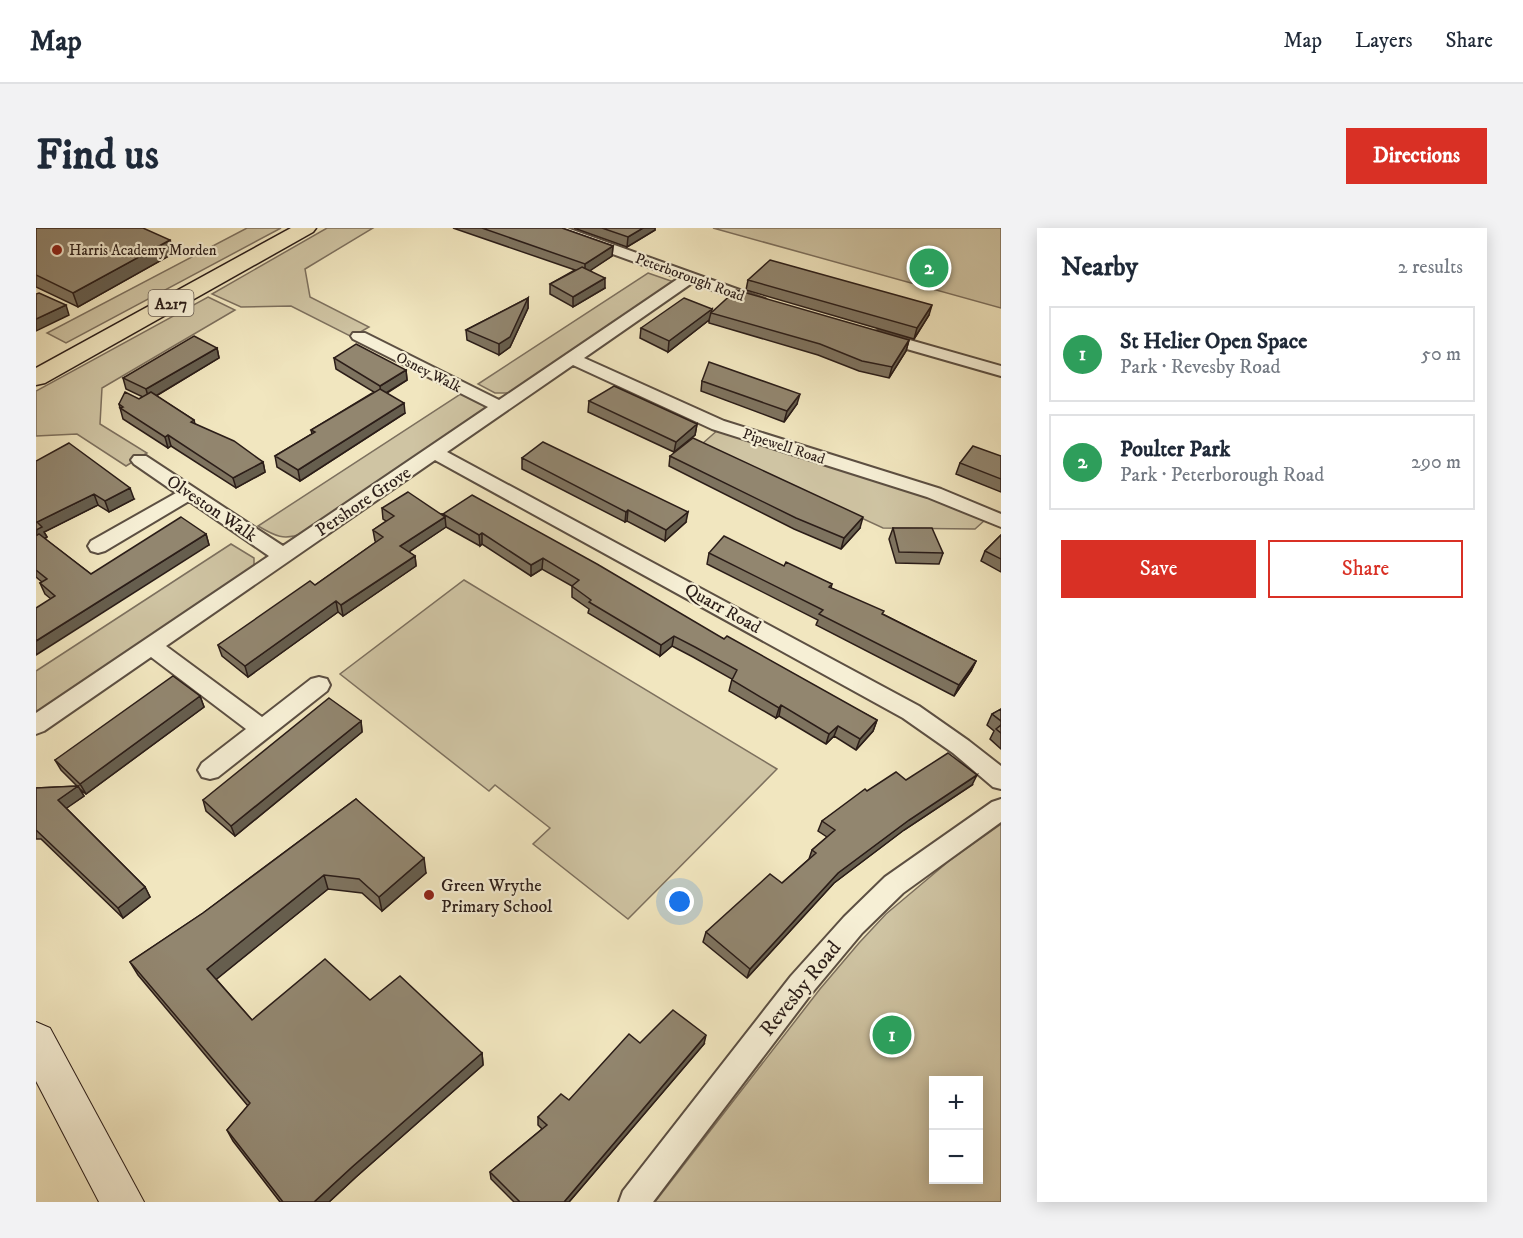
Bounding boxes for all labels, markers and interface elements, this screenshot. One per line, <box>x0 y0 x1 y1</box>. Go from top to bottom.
text: Map <box>30 24 82 59</box>
text: Map <box>1283 28 1322 54</box>
text: Layers <box>1355 28 1413 54</box>
text: Share <box>1446 28 1493 54</box>
button: Directions <box>1346 128 1487 184</box>
text: Find us <box>36 130 159 182</box>
place label: Harris Academy Morden <box>69 241 217 260</box>
marker: Harris Academy Morden <box>50 243 64 257</box>
pin: 2 <box>910 246 948 291</box>
street label: Peterborough Road <box>632 249 748 306</box>
text: Nearby <box>1061 251 1138 284</box>
text: 2 results <box>1398 255 1463 280</box>
road number: A217 <box>148 290 194 316</box>
text: St Helier Open Space <box>1120 328 1307 355</box>
text: 1 <box>1079 342 1086 367</box>
text: 50 m <box>1421 342 1461 367</box>
street label: Osney Walk <box>393 348 465 397</box>
text: Park · Revesby Road <box>1120 355 1281 380</box>
street label: Pipewell Road <box>740 424 828 469</box>
text: Poulter Park <box>1120 436 1230 463</box>
text: 2 <box>1078 450 1087 475</box>
text: 290 m <box>1411 450 1461 475</box>
street label: Pershore Grove <box>312 462 415 542</box>
text: Park · Peterborough Road <box>1120 463 1324 488</box>
street label: Olveston Walk <box>162 471 261 547</box>
button: Save <box>1061 540 1256 598</box>
button: Share <box>1268 540 1463 598</box>
street label: Quarr Road <box>680 579 765 639</box>
place label: Green Wrythe Primary School <box>441 875 553 918</box>
your location <box>665 887 694 916</box>
marker: Green Wrythe Primary School <box>422 888 436 902</box>
street label: Revesby Road <box>754 935 847 1042</box>
pin: 1 <box>872 1012 912 1058</box>
map controls <box>929 1076 983 1184</box>
button: + <box>929 1076 983 1130</box>
button: − <box>929 1130 983 1184</box>

